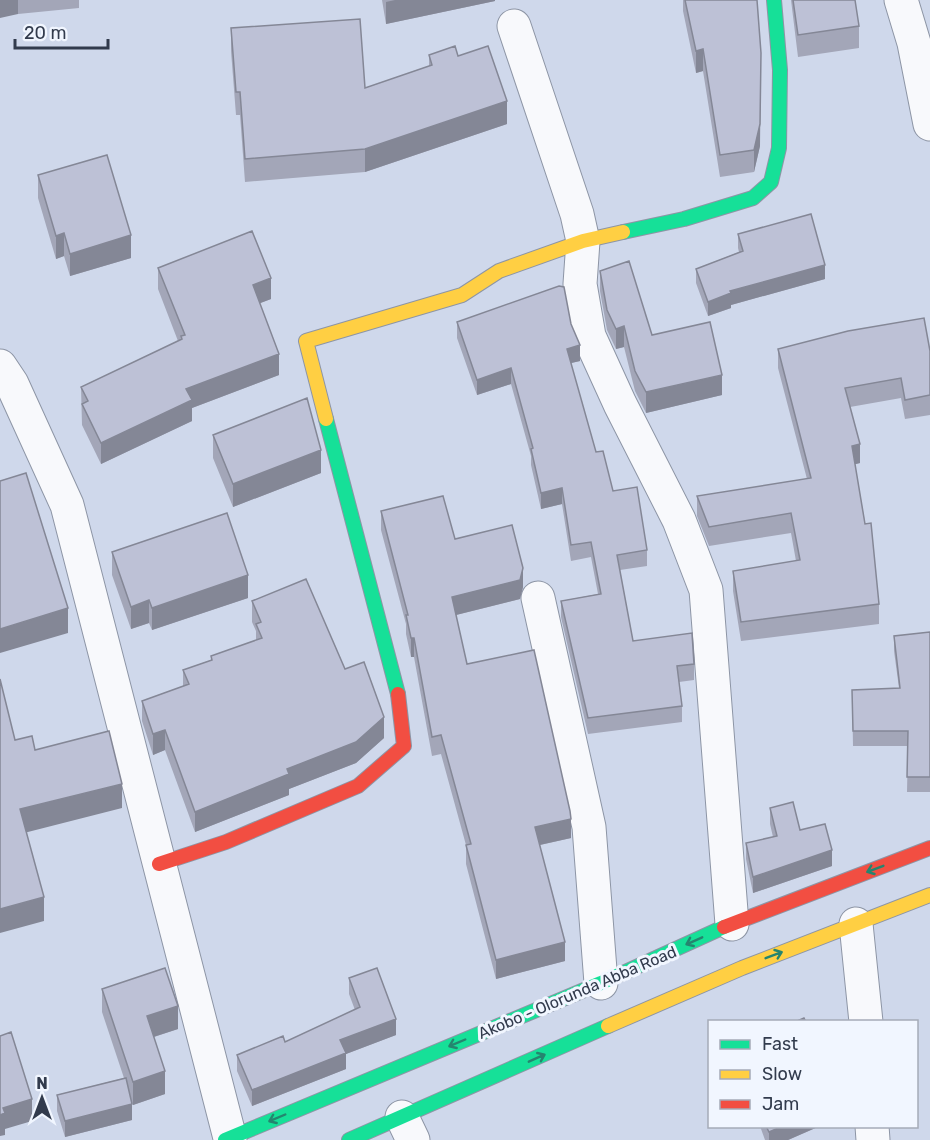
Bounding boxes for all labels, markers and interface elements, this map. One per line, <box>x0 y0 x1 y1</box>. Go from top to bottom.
scale bar <box>15 12 108 50</box>
text: 20 m <box>24 22 66 44</box>
one-way arrow <box>867 864 885 875</box>
one-way arrow <box>686 935 704 947</box>
street label: Akobo - Olorunda Abba Road <box>475 942 679 1043</box>
one-way arrow <box>764 949 783 960</box>
legend <box>708 1020 918 1128</box>
text: Fast <box>762 1033 798 1055</box>
one-way arrow <box>449 1038 467 1049</box>
one-way arrow <box>528 1051 546 1063</box>
text: Slow <box>762 1063 802 1085</box>
north arrow <box>12 1068 72 1128</box>
text: N <box>36 1074 48 1093</box>
text: Jam <box>762 1093 799 1115</box>
one-way arrow <box>269 1113 287 1124</box>

